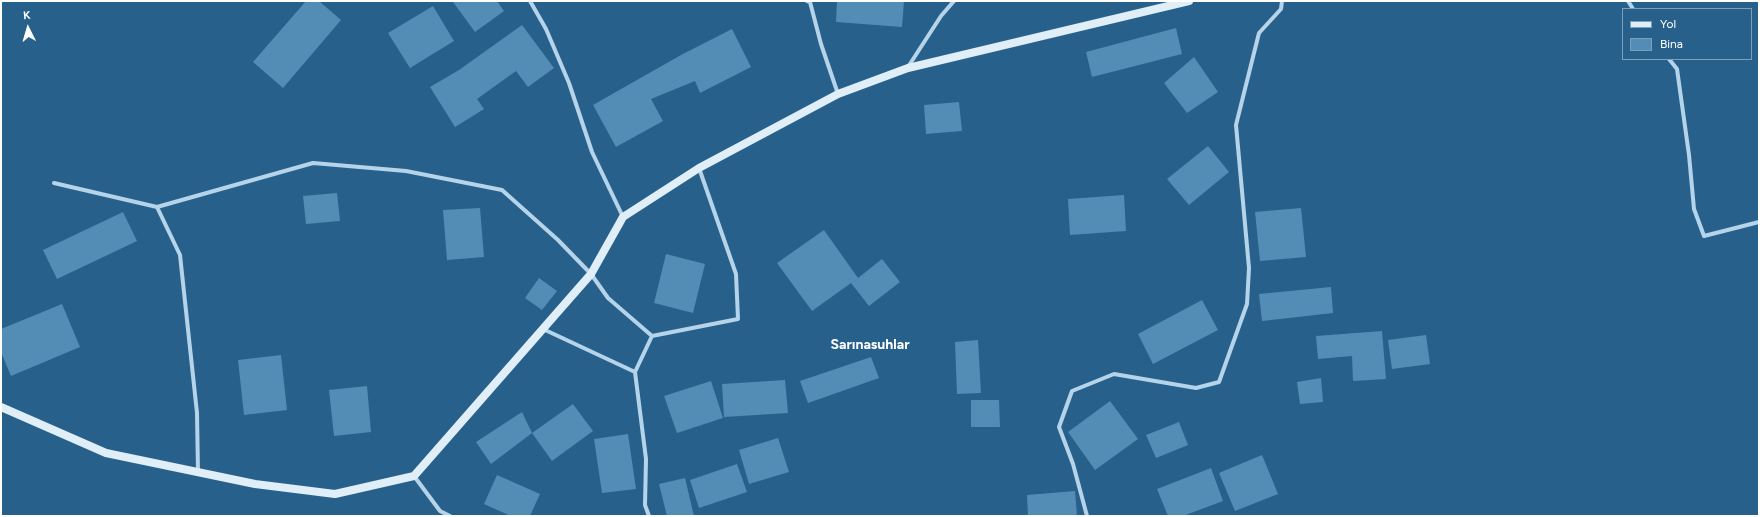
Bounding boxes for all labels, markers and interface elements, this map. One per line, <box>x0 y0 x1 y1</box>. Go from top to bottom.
north arrow <box>8 8 48 48</box>
legend <box>1622 8 1752 60</box>
text: K <box>23 9 31 22</box>
text: Yol <box>1660 17 1676 31</box>
text: Bina <box>1660 37 1683 51</box>
district label: Sarınasuhlar <box>830 337 910 353</box>

